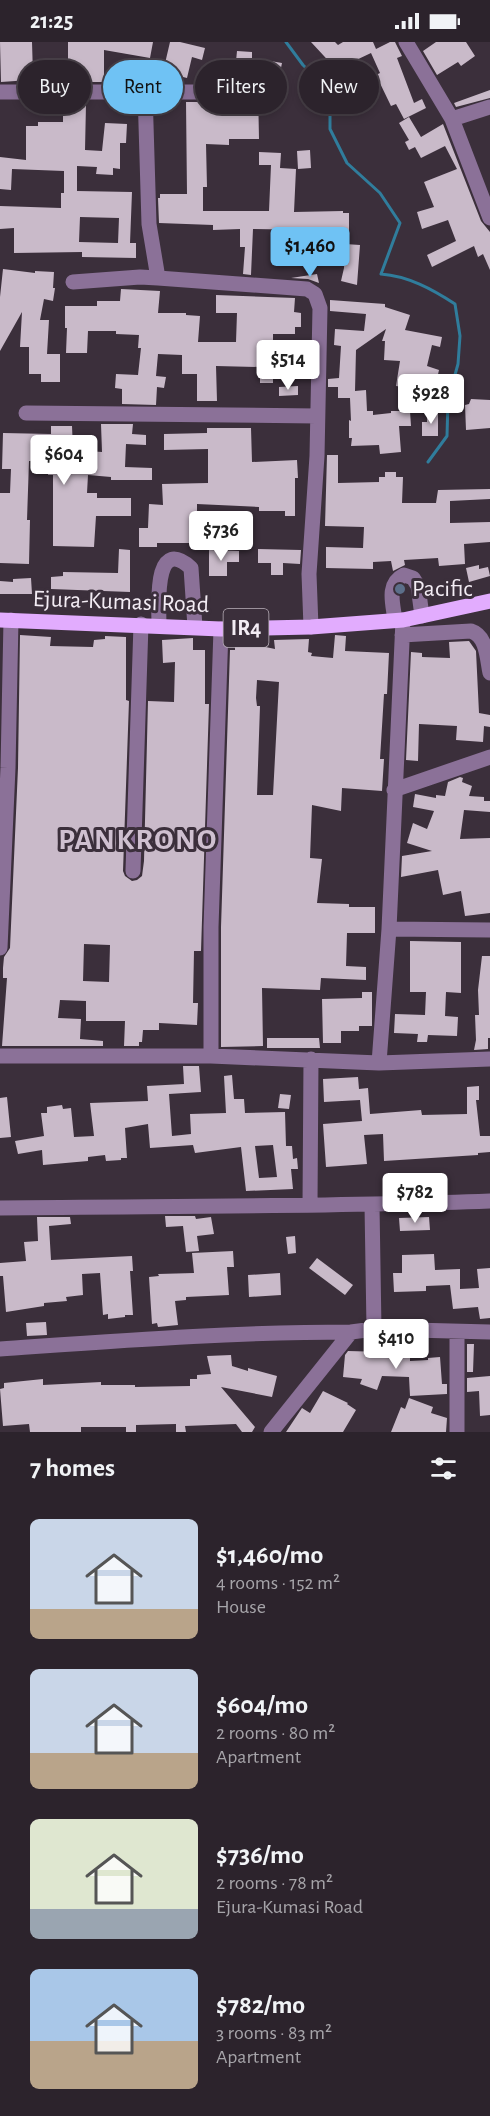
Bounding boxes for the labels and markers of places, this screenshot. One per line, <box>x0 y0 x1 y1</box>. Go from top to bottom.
pin: $1,460 <box>261 227 359 278</box>
pin: $514 <box>252 340 324 391</box>
pin: $928 <box>395 374 467 425</box>
pin: $604 <box>28 435 100 486</box>
pin: $736 <box>185 511 257 562</box>
place label: Pacific <box>412 577 473 601</box>
marker: Pacific <box>393 582 407 596</box>
pin: $782 <box>379 1173 451 1224</box>
pin: $410 <box>360 1319 432 1370</box>

